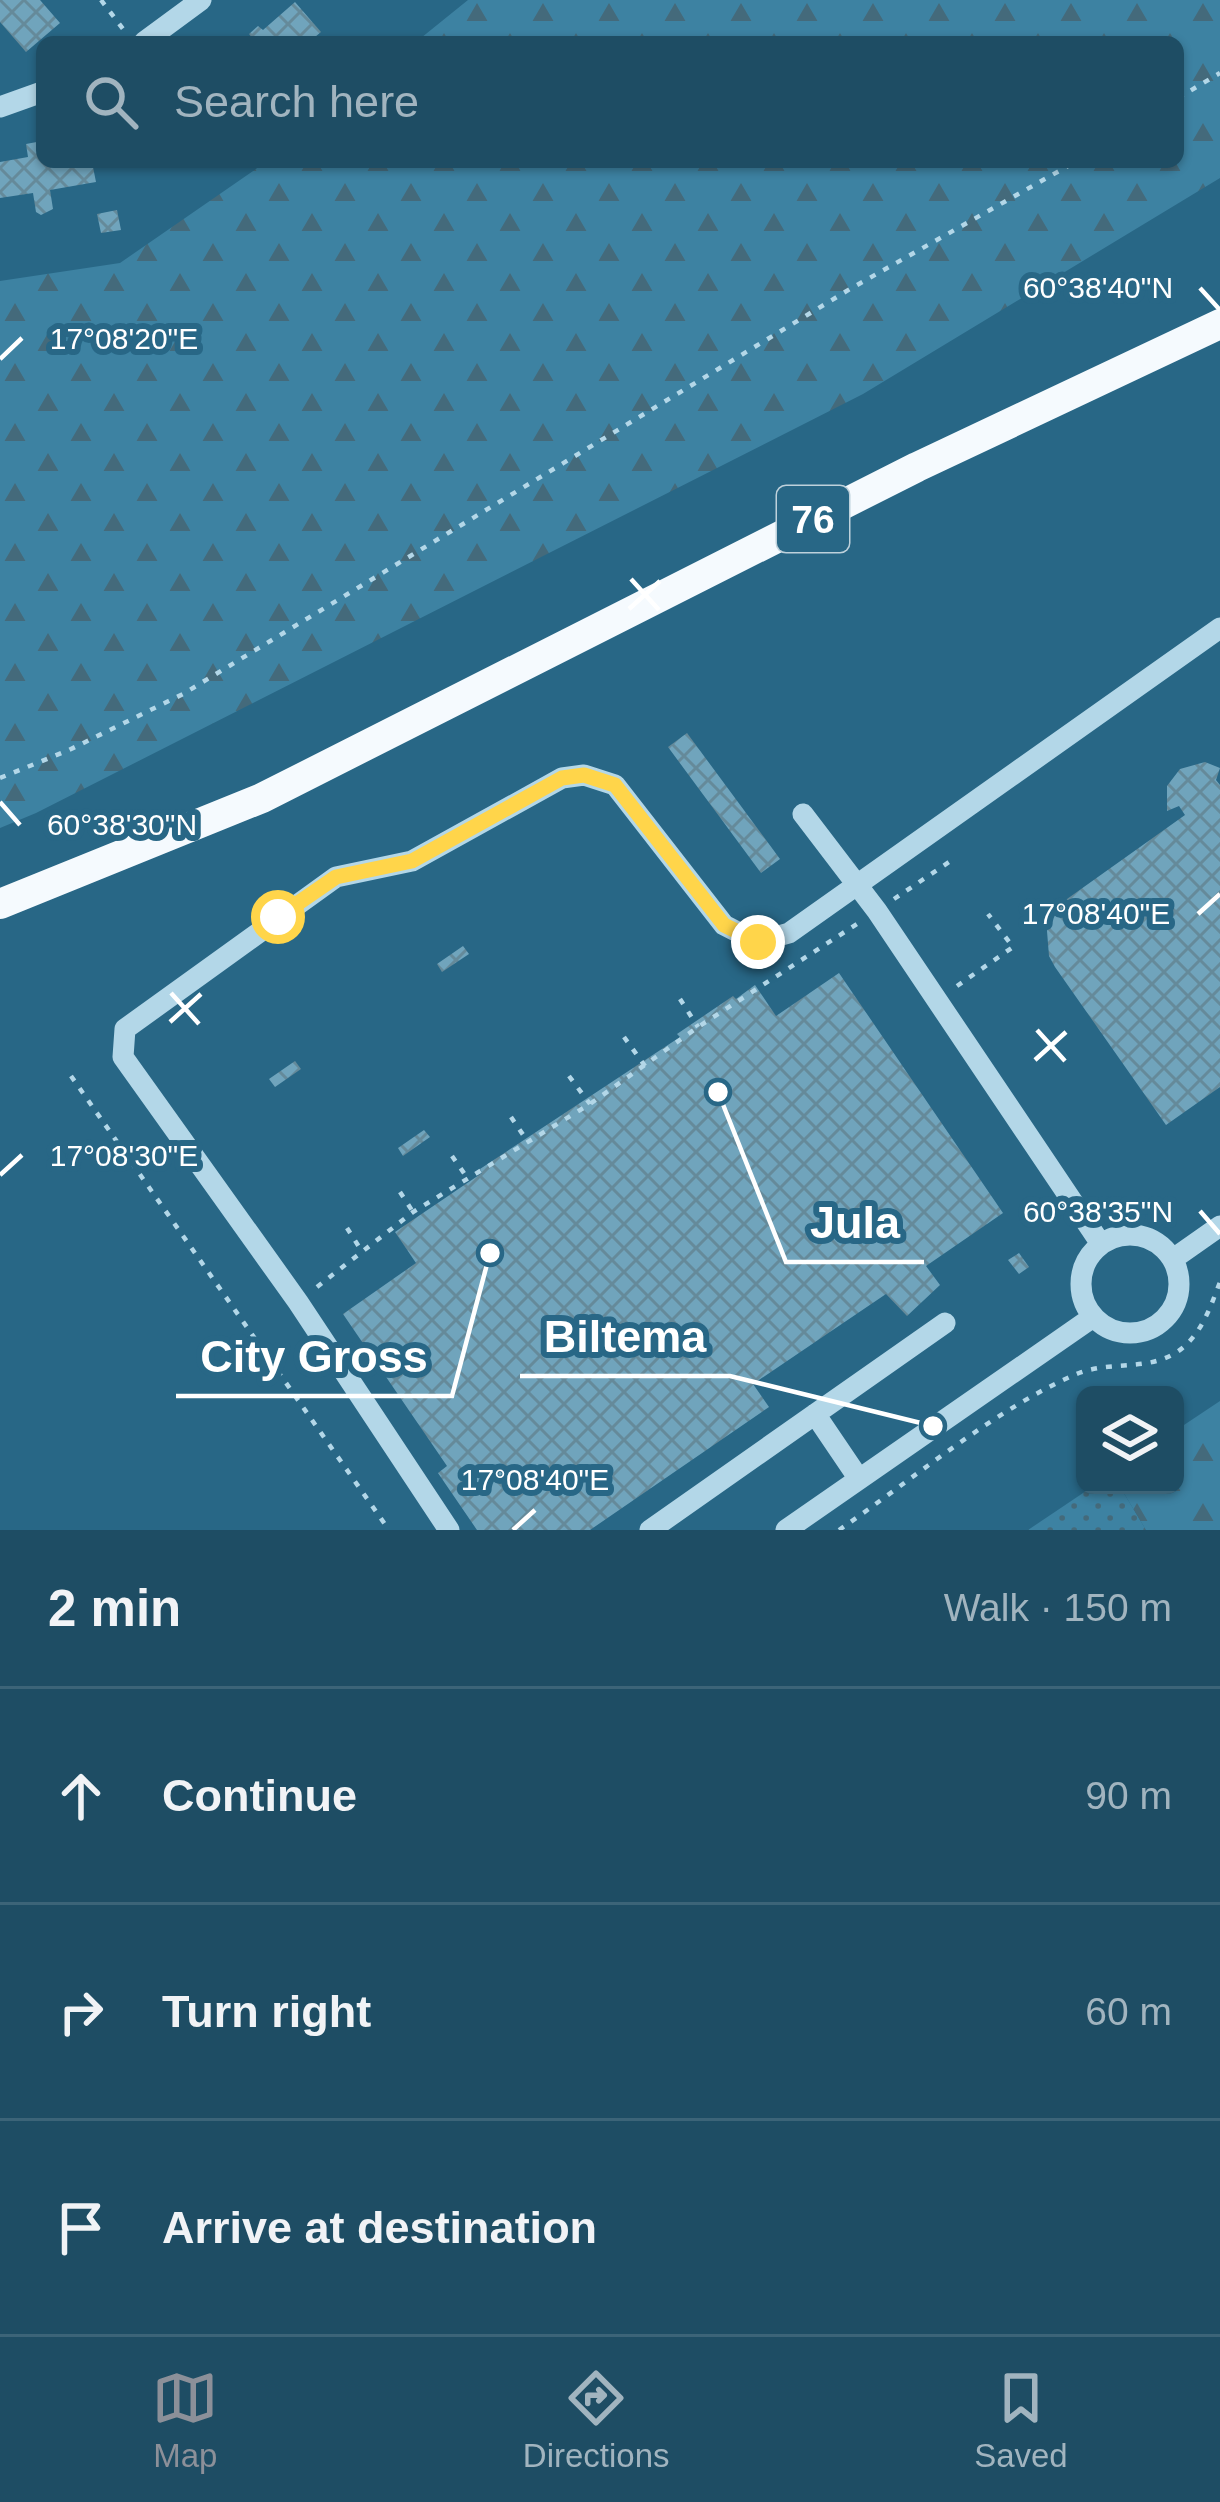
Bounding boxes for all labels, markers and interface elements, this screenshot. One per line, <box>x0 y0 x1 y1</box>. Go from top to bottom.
search box <box>36 36 1184 168</box>
icon: search <box>78 69 144 135</box>
text: Search here <box>174 76 419 127</box>
text: 60°38'40"N <box>1023 271 1173 304</box>
text: 17°08'20"E <box>50 322 198 355</box>
road number: 76 <box>777 486 849 552</box>
text: 60°38'30"N <box>47 808 197 841</box>
route start <box>251 890 305 944</box>
text: 17°08'40"E <box>1022 897 1170 930</box>
route end <box>731 915 785 969</box>
text: 17°08'30"E <box>50 1139 198 1172</box>
callout: Jula <box>786 1181 924 1262</box>
text: 60°38'35"N <box>1023 1195 1173 1228</box>
text: Jula <box>810 1197 901 1248</box>
callout: Biltema <box>520 1295 730 1376</box>
text: Biltema <box>544 1311 707 1362</box>
callout: City Gross <box>176 1315 452 1396</box>
text: City Gross <box>200 1331 428 1382</box>
map controls <box>1076 1386 1184 1494</box>
button: layers <box>1076 1386 1184 1494</box>
text: 17°08'40"E <box>461 1463 609 1496</box>
text: 2 min <box>48 1580 181 1637</box>
text: Walk · 150 m <box>944 1586 1172 1629</box>
icon: ahead <box>48 1763 114 1829</box>
text: Continue <box>162 1770 357 1821</box>
text: 90 m <box>1085 1774 1172 1817</box>
icon: right <box>48 1979 114 2045</box>
text: Turn right <box>162 1986 371 2037</box>
text: 60 m <box>1085 1990 1172 2033</box>
icon: arrive <box>48 2195 114 2261</box>
text: Arrive at destination <box>162 2202 597 2253</box>
tab: Map <box>152 2365 218 2475</box>
tab: Directions <box>523 2365 670 2475</box>
tab: Saved <box>974 2365 1068 2475</box>

